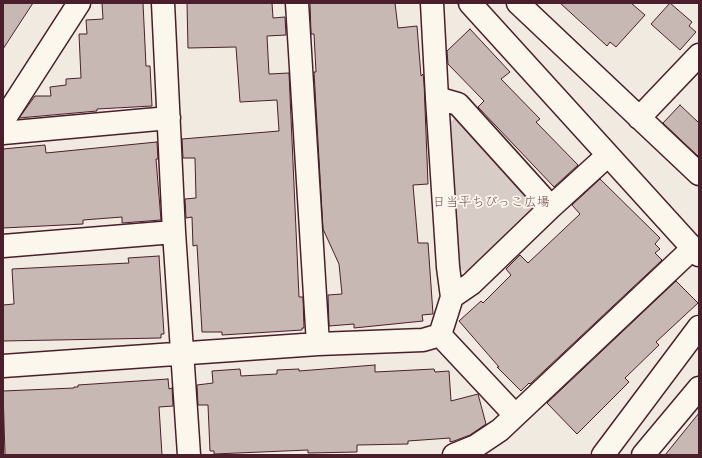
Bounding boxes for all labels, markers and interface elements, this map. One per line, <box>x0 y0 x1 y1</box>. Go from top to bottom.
park label: 日当平ちびっこ広場 <box>433 195 549 211</box>

